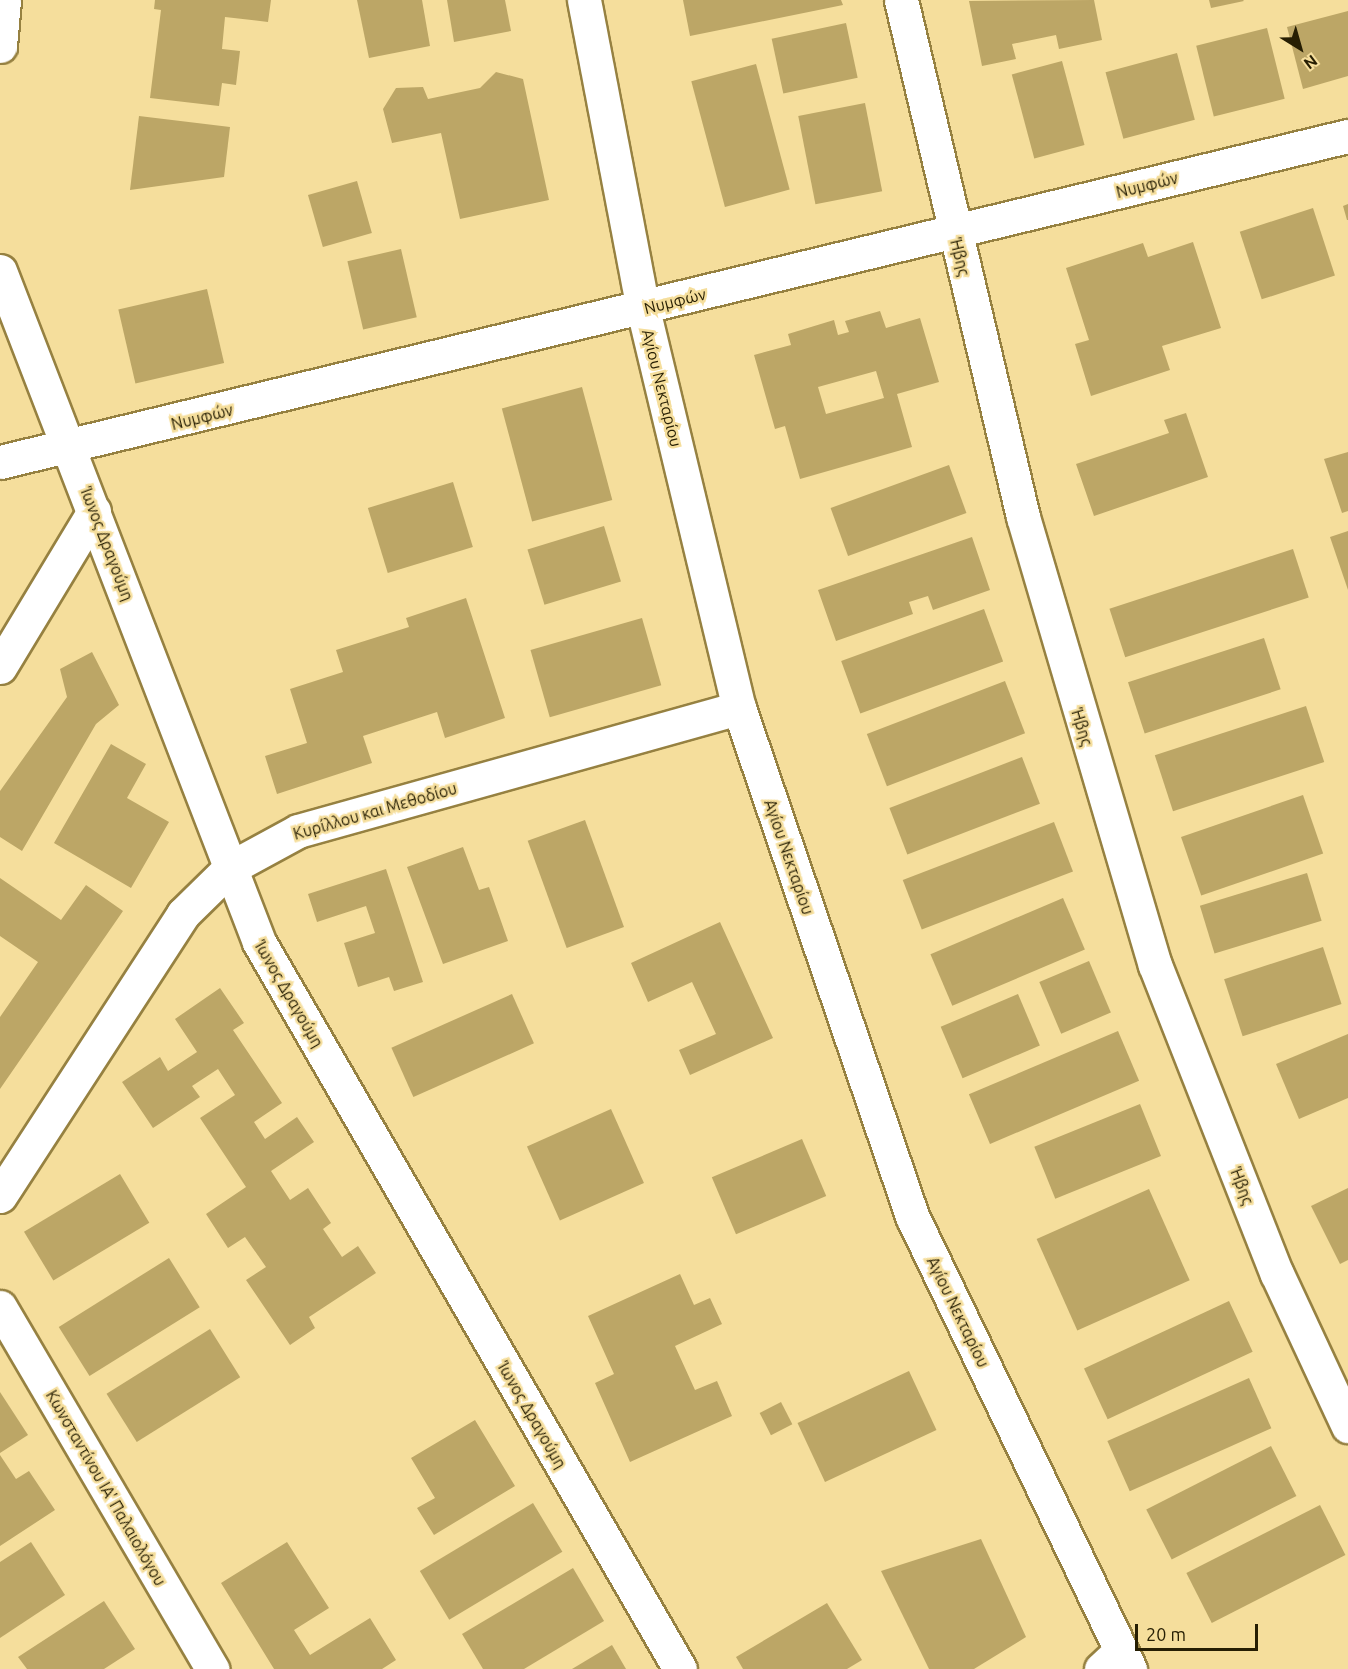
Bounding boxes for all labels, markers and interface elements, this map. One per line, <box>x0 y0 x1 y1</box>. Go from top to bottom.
north arrow <box>1270 18 1330 78</box>
text: N <box>1301 52 1321 73</box>
street label: Νυμφών <box>1114 168 1180 202</box>
street label: Ήβης <box>946 236 974 278</box>
street label: Νυμφών <box>642 284 708 318</box>
street label: Αγίου Νεκταρίου <box>638 327 686 449</box>
street label: Νυμφών <box>169 400 235 434</box>
street label: Ίωνος Δραγούμη <box>76 484 138 604</box>
street label: Ήβης <box>1067 706 1097 748</box>
street label: Κυρίλλου και Μεθοδίου <box>291 778 459 844</box>
street label: Αγίου Νεκταρίου <box>760 797 818 917</box>
street label: Ίωνος Δραγούμη <box>251 937 327 1051</box>
street label: Ήβης <box>1226 1165 1258 1207</box>
street label: Αγίου Νεκταρίου <box>923 1254 993 1370</box>
street label: Ίωνος Δραγούμη <box>494 1358 570 1472</box>
street label: Κωνσταντίνου ΙΑ' Παλαιολόγου <box>42 1387 170 1589</box>
scale bar <box>1138 1612 1261 1650</box>
text: 20 m <box>1146 1624 1186 1644</box>

